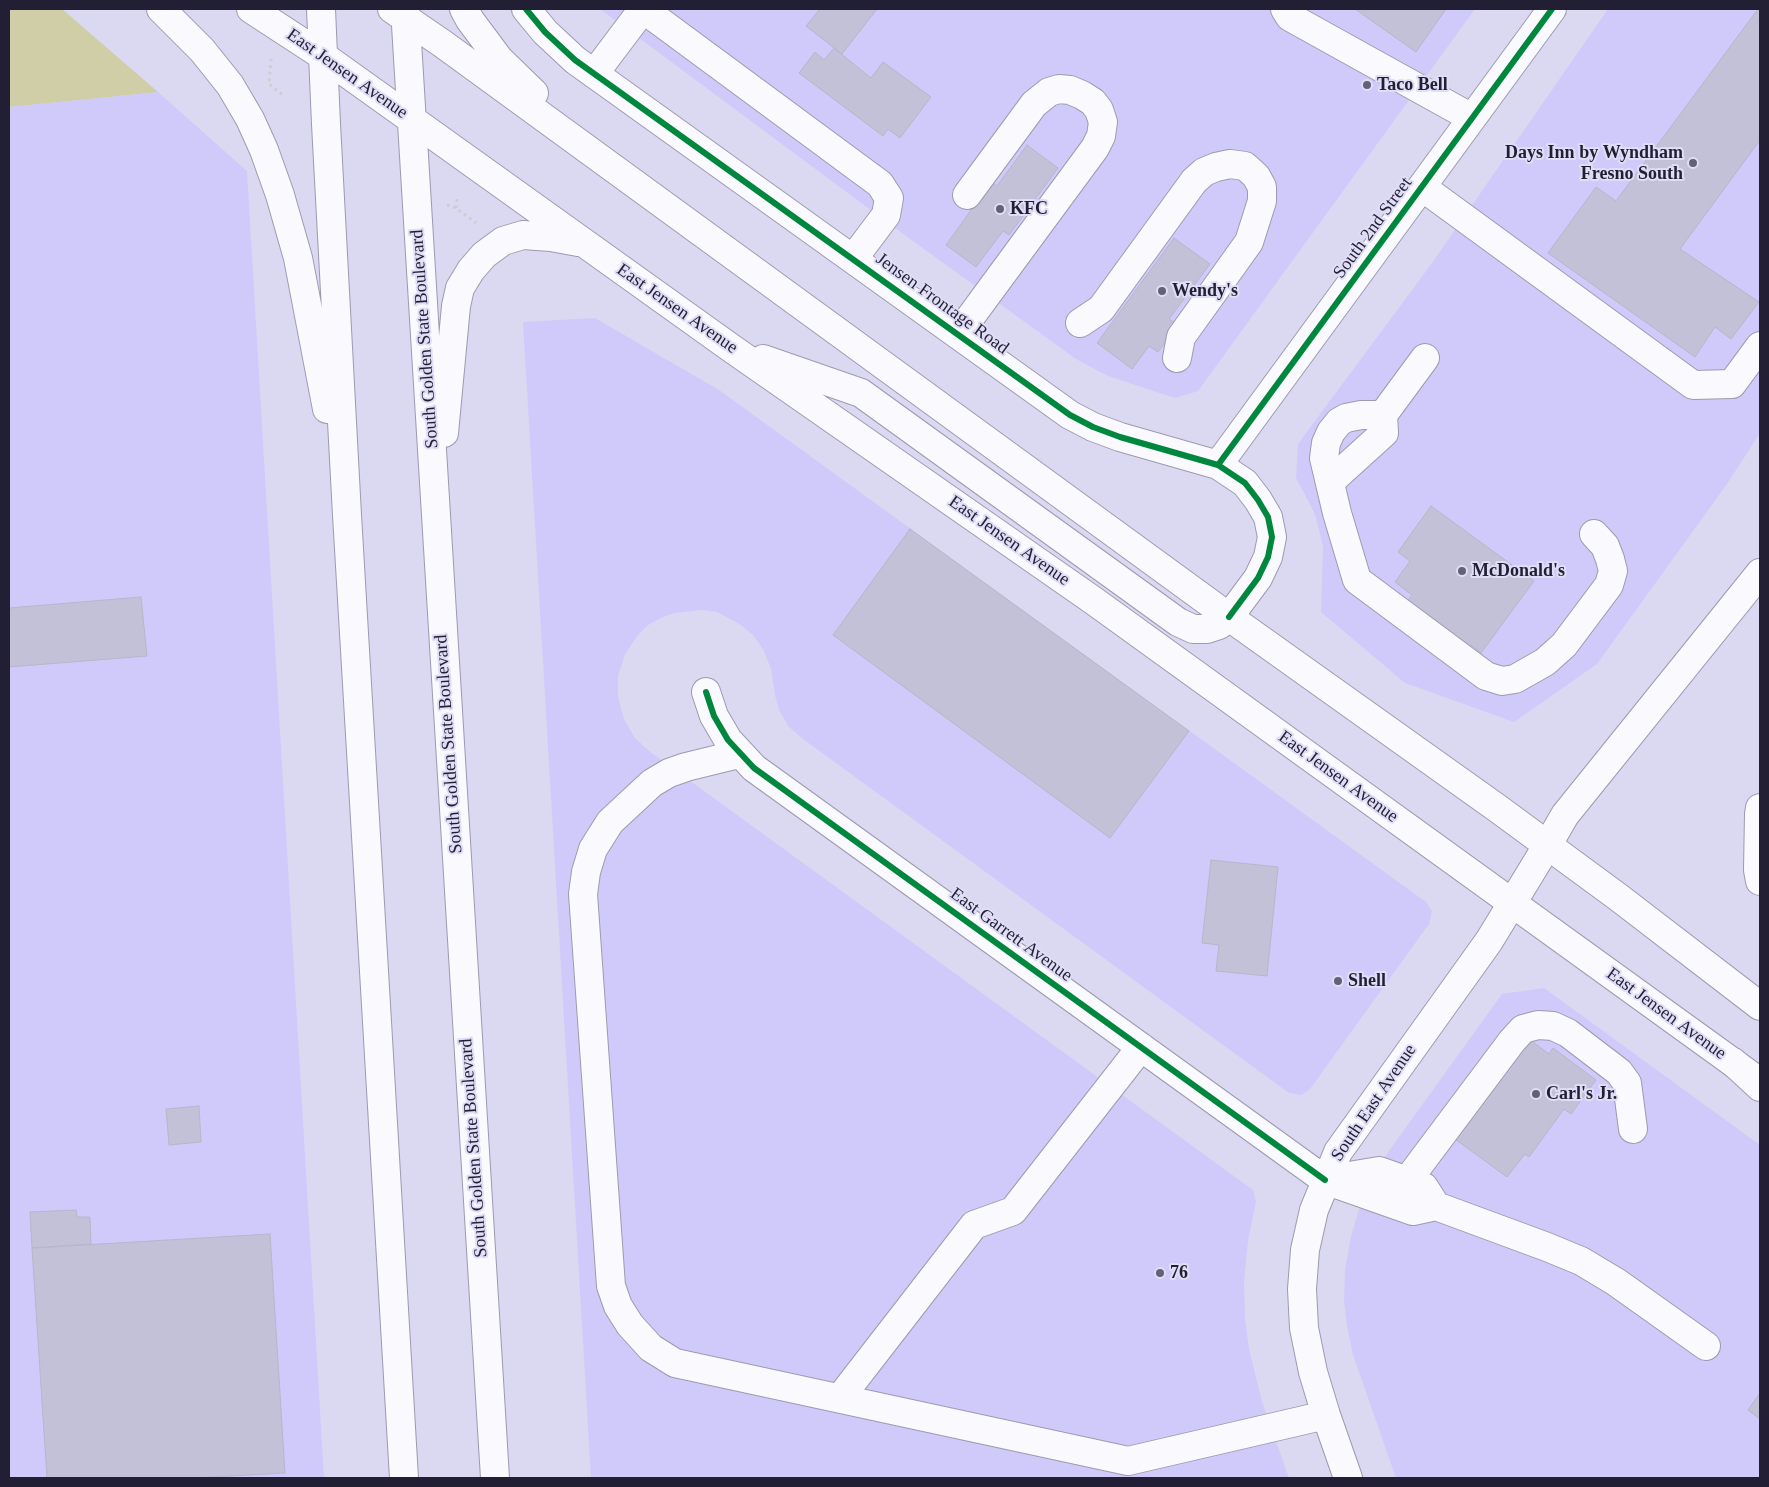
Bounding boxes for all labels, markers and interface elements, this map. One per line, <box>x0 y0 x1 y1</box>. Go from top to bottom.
street label: East Jensen Avenue <box>282 24 412 124</box>
place label: Taco Bell <box>1377 74 1448 96</box>
marker: Taco Bell <box>1361 79 1373 91</box>
place label: Days Inn by Wyndham Fresno South <box>1505 142 1683 184</box>
marker: Days Inn by Wyndham Fresno South <box>1687 157 1699 169</box>
street label: South 2nd Street <box>1329 173 1417 283</box>
place label: KFC <box>1010 198 1048 220</box>
marker: KFC <box>994 203 1006 215</box>
street label: South Golden State Boulevard <box>407 229 443 449</box>
street label: Jensen Frontage Road <box>871 249 1013 359</box>
street label: East Jensen Avenue <box>612 259 742 359</box>
place label: Wendy's <box>1172 280 1238 302</box>
marker: Wendy's <box>1156 285 1168 297</box>
street label: East Jensen Avenue <box>944 491 1074 591</box>
place label: McDonald's <box>1472 560 1565 582</box>
marker: McDonald's <box>1456 565 1468 577</box>
street label: South Golden State Boulevard <box>431 634 467 854</box>
street label: East Jensen Avenue <box>1274 726 1402 828</box>
street label: East Garrett Avenue <box>946 883 1076 987</box>
street label: East Jensen Avenue <box>1602 963 1730 1065</box>
place label: Shell <box>1348 970 1386 992</box>
marker: Shell <box>1332 975 1344 987</box>
street label: South Golden State Boulevard <box>456 1038 492 1258</box>
street label: South East Avenue <box>1327 1040 1421 1166</box>
place label: Carl's Jr. <box>1546 1083 1617 1105</box>
marker: Carl's Jr. <box>1530 1088 1542 1100</box>
place label: 76 <box>1170 1262 1188 1284</box>
marker: 76 <box>1154 1267 1166 1279</box>

